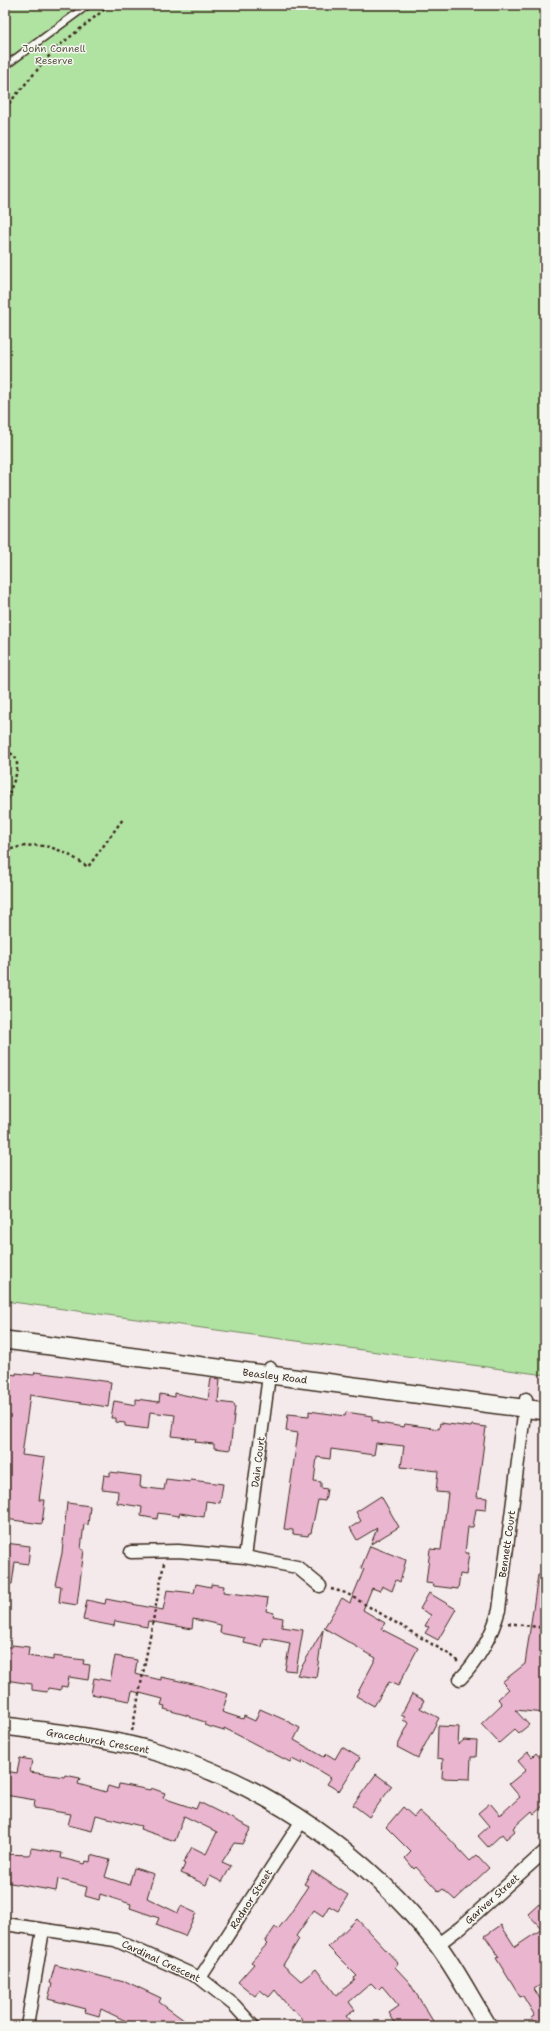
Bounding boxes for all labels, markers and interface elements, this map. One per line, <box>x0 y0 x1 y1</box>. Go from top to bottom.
park label: John Connell Reserve <box>22 42 86 67</box>
street label: Beasley Road <box>242 1366 309 1387</box>
street label: Dain Court <box>248 1436 268 1488</box>
street label: Bennett Court <box>496 1510 518 1578</box>
street label: Gracechurch Crescent <box>45 1726 151 1756</box>
street label: Radnor Street <box>227 1867 275 1931</box>
street label: Gariver Street <box>462 1871 522 1927</box>
street label: Cardinal Crescent <box>120 1937 202 1985</box>

